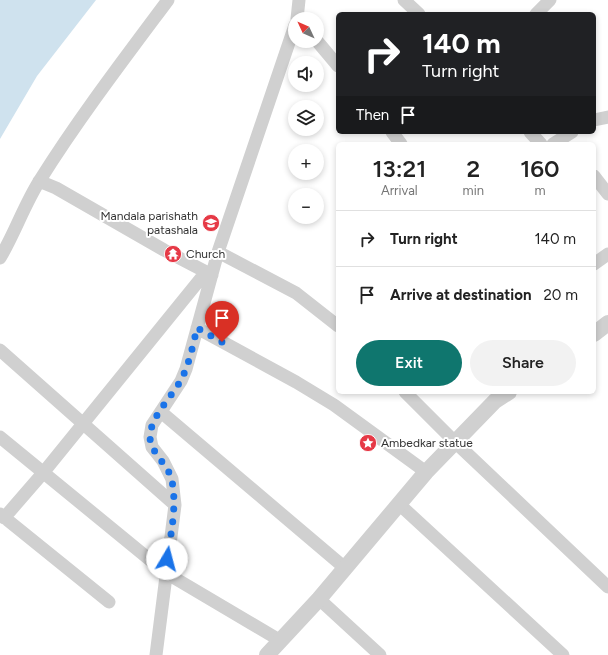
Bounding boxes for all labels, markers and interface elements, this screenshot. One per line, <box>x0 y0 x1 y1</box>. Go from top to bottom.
north arrow <box>288 12 324 48</box>
map controls <box>288 12 324 224</box>
text: 140 m <box>422 26 501 60</box>
icon: right <box>356 28 408 80</box>
button: sound <box>288 56 324 92</box>
text: Turn right <box>422 60 499 82</box>
button: layers <box>288 100 324 136</box>
icon: arrive <box>397 104 419 126</box>
text: Then <box>356 106 389 124</box>
button: + <box>288 144 324 180</box>
text: 13:21 <box>372 154 426 183</box>
text: 2 <box>466 154 480 183</box>
text: 160 <box>520 154 560 183</box>
text: Arrival <box>381 183 418 198</box>
text: min <box>463 183 484 198</box>
text: m <box>534 183 545 198</box>
button: − <box>288 188 324 224</box>
place label: Mandala parishath patashala <box>100 209 198 237</box>
school or university icon: Mandala parishath patashala <box>201 213 221 233</box>
icon: right <box>356 228 378 250</box>
text: Turn right <box>390 230 458 248</box>
text: 140 m <box>534 230 576 248</box>
temple icon: Church <box>163 244 183 264</box>
place label: Church <box>186 247 226 261</box>
icon: arrive <box>356 284 378 306</box>
text: Arrive at destination <box>390 286 531 304</box>
text: 20 m <box>543 286 578 304</box>
pin <box>205 301 239 342</box>
icon: arrive <box>211 307 233 329</box>
button: Exit <box>356 340 462 386</box>
button: Share <box>470 340 576 386</box>
place icon: Ambedkar statue <box>358 433 378 453</box>
place label: Ambedkar statue <box>381 436 473 450</box>
position arrow <box>146 538 188 580</box>

